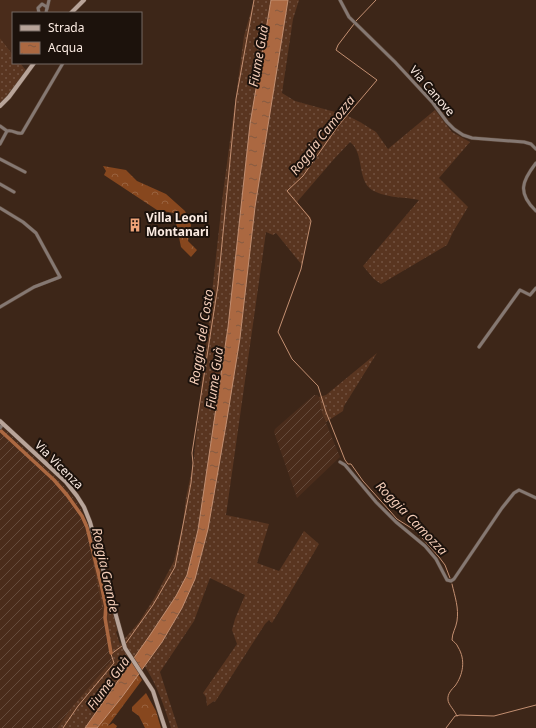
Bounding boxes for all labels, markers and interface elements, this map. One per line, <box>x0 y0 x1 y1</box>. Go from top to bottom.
legend <box>12 12 142 64</box>
text: Strada <box>48 19 84 36</box>
water label: Fiume Guà <box>244 23 272 88</box>
text: Acqua <box>48 39 83 56</box>
street label: Via Canove <box>406 62 459 120</box>
water label: Roggia Camozza <box>285 91 359 179</box>
place label: Villa Leoni Montanari <box>146 209 209 240</box>
building icon: Villa Leoni Montanari <box>127 217 143 233</box>
water label: Roggia del Costo <box>185 288 217 386</box>
water label: Fiume Guà <box>201 345 227 410</box>
street label: Via Vicenza <box>31 436 88 493</box>
water label: Roggia Camozza <box>372 477 452 559</box>
water label: Roggia Grande <box>88 526 124 615</box>
water label: Fiume Guà <box>82 652 134 713</box>

